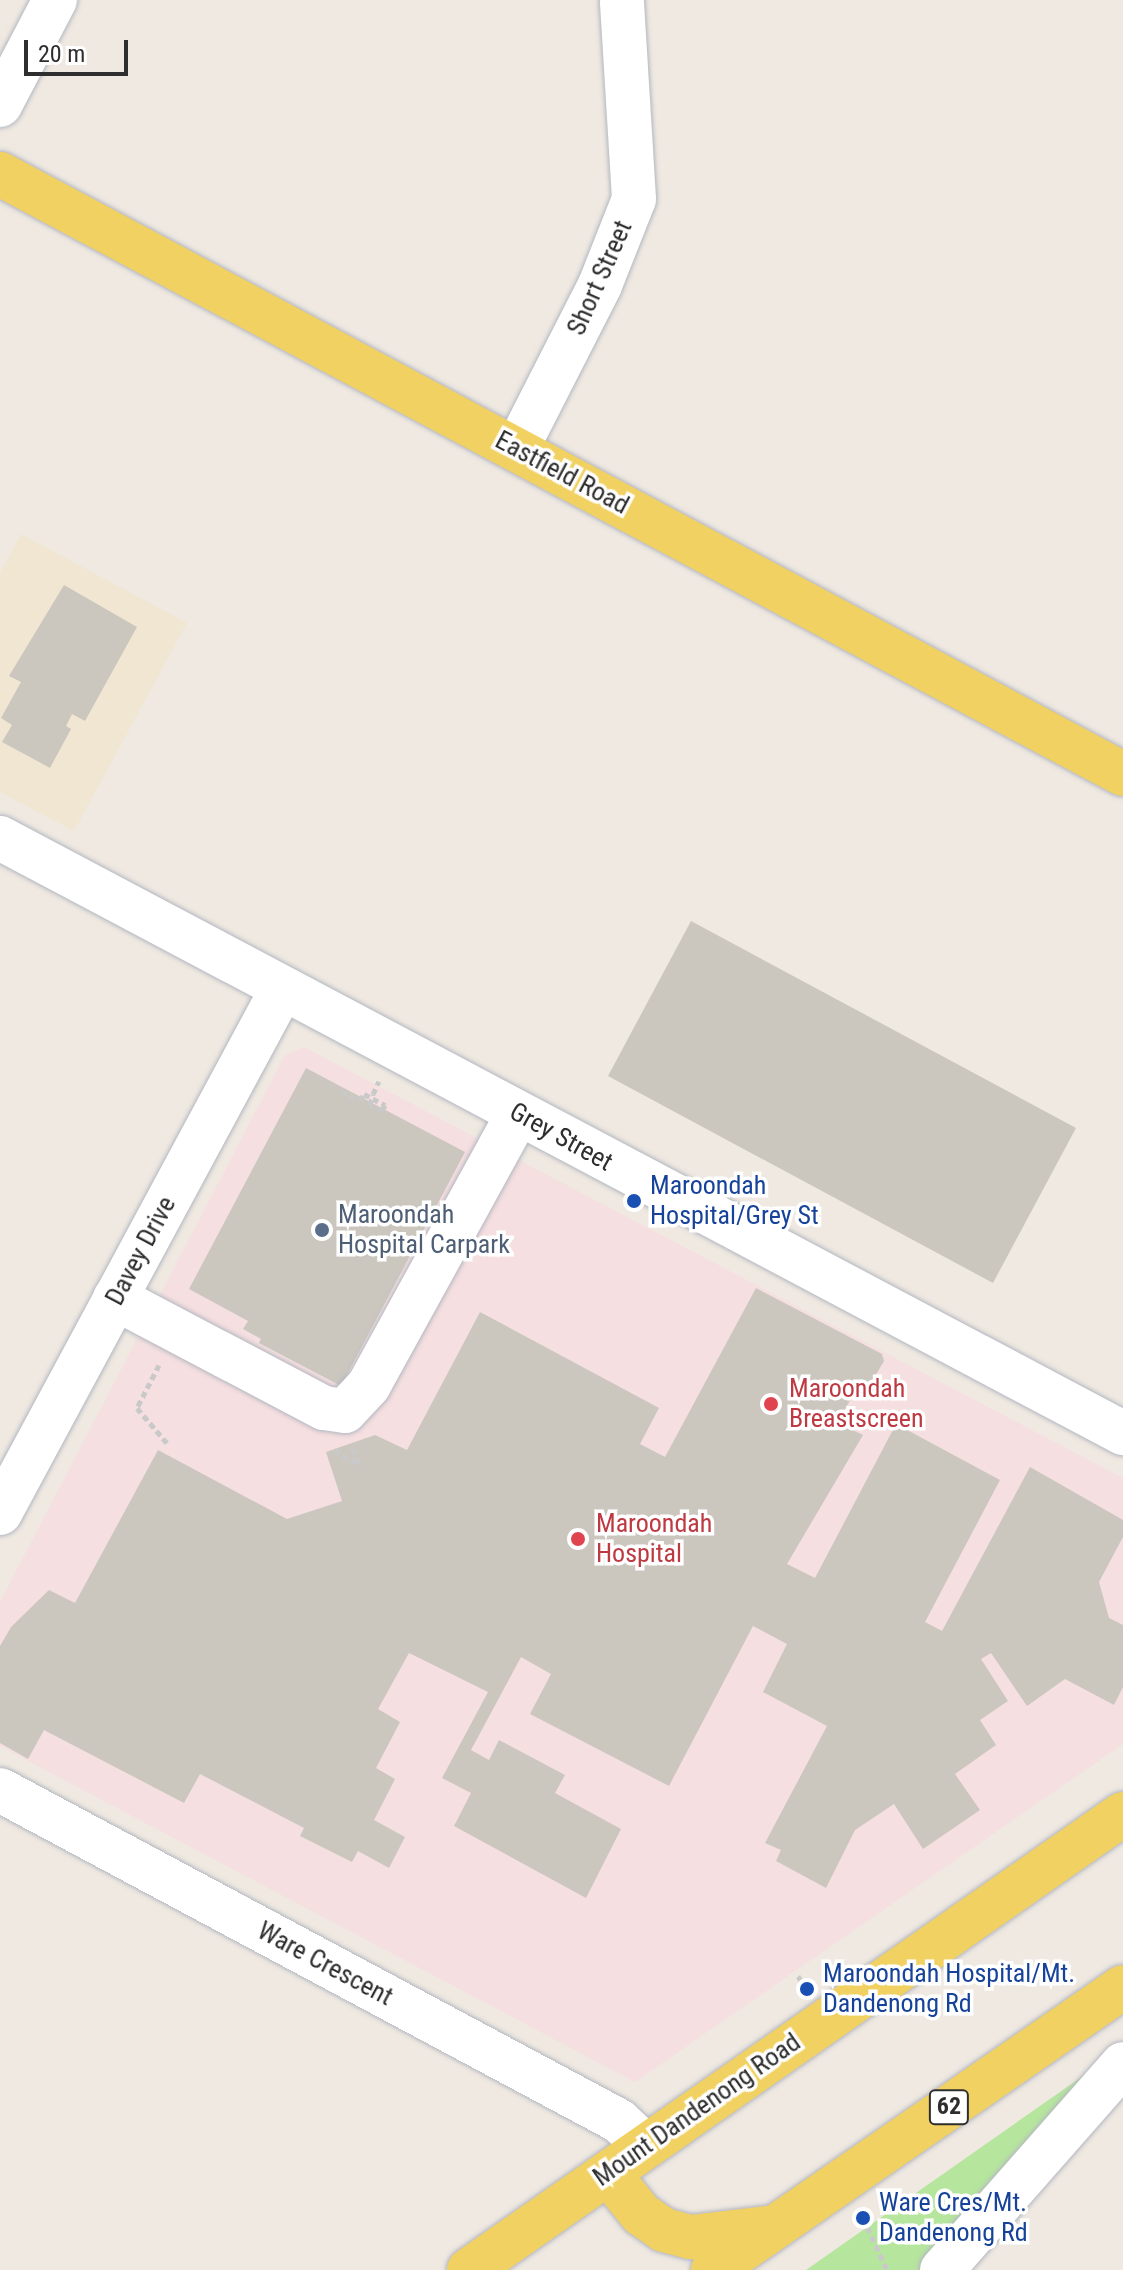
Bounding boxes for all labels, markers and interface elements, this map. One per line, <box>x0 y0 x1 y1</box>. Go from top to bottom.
scale bar <box>28 24 132 74</box>
text: 20 m <box>38 40 85 68</box>
street label: Short Street <box>561 216 639 340</box>
street label: Eastfield Road <box>490 425 634 521</box>
street label: Grey Street <box>504 1096 618 1178</box>
place label: Maroondah Hospital/Grey St <box>650 1170 819 1232</box>
street label: Davey Drive <box>99 1191 183 1311</box>
marker: Maroondah Hospital/Grey St <box>625 1192 643 1210</box>
place label: Maroondah Hospital Carpark <box>338 1199 510 1260</box>
marker: Maroondah Hospital Carpark <box>313 1221 331 1239</box>
place label: Maroondah Breastscreen <box>789 1373 924 1434</box>
marker: Maroondah Breastscreen <box>760 1393 782 1415</box>
place label: Maroondah Hospital <box>596 1508 712 1570</box>
marker: Maroondah Hospital <box>567 1528 589 1550</box>
street label: Ware Crescent <box>252 1915 398 2013</box>
place label: Maroondah Hospital/Mt. Dandenong Rd <box>823 1958 1075 2020</box>
marker: Maroondah Hospital/Mt. Dandenong Rd <box>798 1980 816 1998</box>
street label: Mount Dandenong Road <box>587 2027 807 2193</box>
road number: 62 <box>927 2087 971 2127</box>
place label: Ware Cres/Mt. Dandenong Rd <box>879 2187 1028 2248</box>
marker: Ware Cres/Mt. Dandenong Rd <box>854 2209 872 2227</box>

